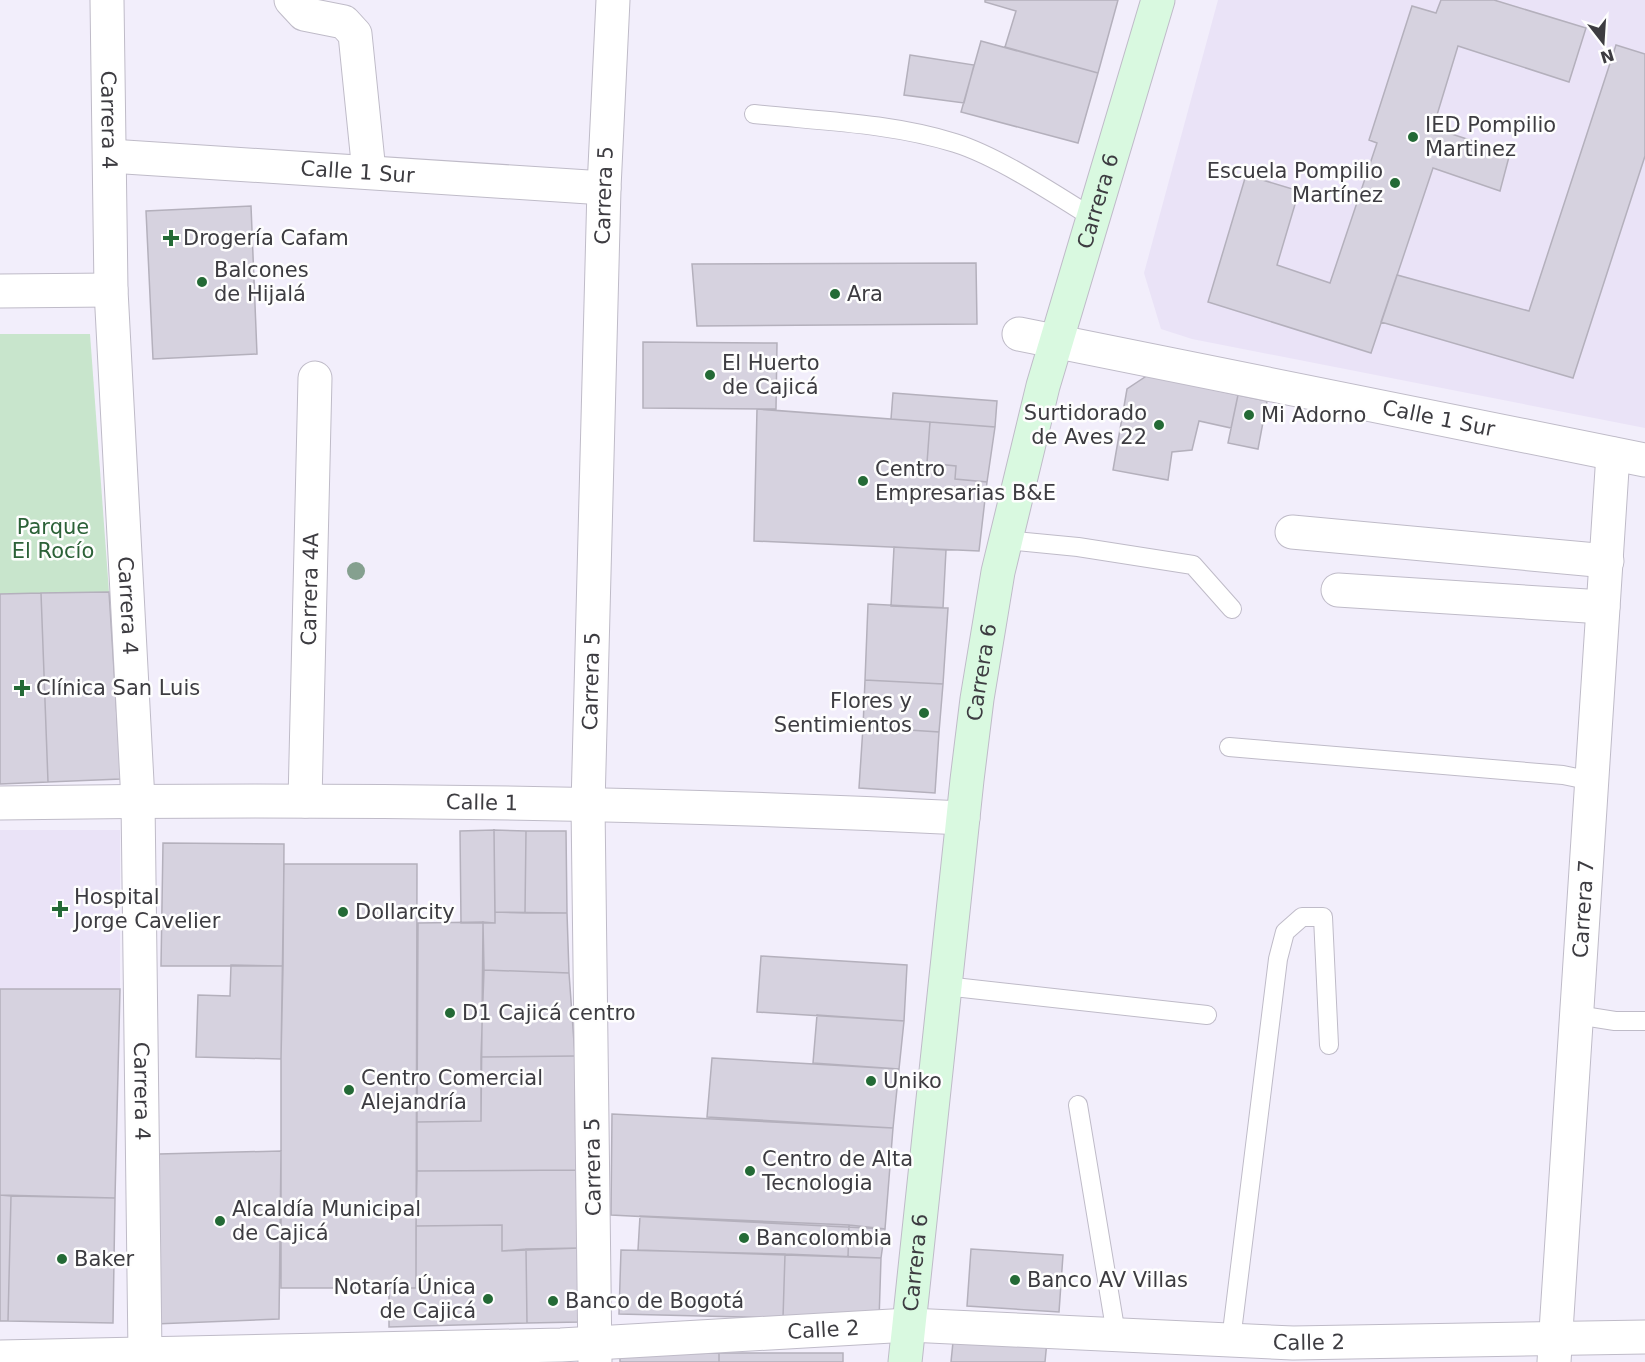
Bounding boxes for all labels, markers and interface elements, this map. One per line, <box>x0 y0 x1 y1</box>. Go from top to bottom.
north arrow <box>1573 12 1633 72</box>
text: N <box>1598 45 1616 67</box>
street label: Carrera 4 <box>96 71 121 169</box>
place label: IED Pompilio Martinez <box>1425 113 1556 161</box>
marker: IED Pompilio Martinez <box>1406 130 1420 144</box>
street label: Carrera 5 <box>591 145 618 245</box>
street label: Carrera 6 <box>1073 150 1124 252</box>
street label: Calle 1 Sur <box>300 156 416 188</box>
place label: Escuela Pompilio Martínez <box>1207 159 1383 207</box>
marker: Escuela Pompilio Martínez <box>1388 176 1402 190</box>
place label: Drogería Cafam <box>183 226 349 250</box>
marker: Drogería Cafam <box>164 231 178 245</box>
place label: Balcones de Hijalá <box>214 258 309 306</box>
marker: Balcones de Hijalá <box>195 275 209 289</box>
place label: Ara <box>847 282 883 306</box>
marker: Ara <box>828 287 842 301</box>
place label: El Huerto de Cajicá <box>722 351 820 399</box>
marker: El Huerto de Cajicá <box>703 368 717 382</box>
street label: Calle 1 Sur <box>1380 395 1497 442</box>
place label: Surtidorado de Aves 22 <box>1024 401 1147 449</box>
place label: Mi Adorno <box>1261 403 1366 427</box>
marker: Mi Adorno <box>1242 408 1256 422</box>
marker: Surtidorado de Aves 22 <box>1152 418 1166 432</box>
place label: Centro Empresarias B&E <box>875 457 1056 505</box>
marker: Centro Empresarias B&E <box>856 474 870 488</box>
park label: Parque El Rocío <box>12 515 94 563</box>
street label: Carrera 4A <box>297 532 323 646</box>
street label: Carrera 4 <box>113 556 142 655</box>
street label: Carrera 6 <box>962 622 1001 722</box>
street label: Carrera 5 <box>578 632 604 731</box>
place label: Clínica San Luis <box>36 676 200 700</box>
marker: Clínica San Luis <box>13 679 31 697</box>
place label: Flores y Sentimientos <box>774 689 912 737</box>
marker: Flores y Sentimientos <box>917 706 931 720</box>
street label: Calle 1 <box>446 790 518 815</box>
street label: Carrera 7 <box>1568 859 1599 959</box>
place label: Hospital Jorge Cavelier <box>72 885 221 933</box>
marker: Hospital Jorge Cavelier <box>51 900 69 918</box>
place label: Dollarcity <box>355 900 455 924</box>
marker: Dollarcity <box>336 905 350 919</box>
place label: D1 Cajicá centro <box>462 1001 636 1025</box>
marker: D1 Cajicá centro <box>443 1006 457 1020</box>
street label: Carrera 4 <box>129 1042 154 1141</box>
place label: Centro Comercial Alejandría <box>361 1066 543 1114</box>
place label: Uniko <box>883 1069 942 1093</box>
marker: Uniko <box>864 1074 878 1088</box>
marker: Centro Comercial Alejandría <box>342 1083 356 1097</box>
street label: Carrera 5 <box>580 1118 606 1216</box>
place label: Centro de Alta Tecnologia <box>761 1147 913 1195</box>
marker: Centro de Alta Tecnologia <box>743 1164 757 1178</box>
place label: Alcaldía Municipal de Cajicá <box>232 1197 421 1245</box>
street label: Carrera 6 <box>898 1212 933 1313</box>
marker: Alcaldía Municipal de Cajicá <box>213 1214 227 1228</box>
place label: Bancolombia <box>756 1226 892 1250</box>
marker: Bancolombia <box>737 1231 751 1245</box>
place label: Baker <box>74 1247 135 1271</box>
marker: Baker <box>55 1252 69 1266</box>
place label: Banco AV Villas <box>1027 1268 1188 1292</box>
marker: Banco AV Villas <box>1008 1273 1022 1287</box>
place label: Notaría Única de Cajicá <box>333 1274 476 1323</box>
place label: Banco de Bogotá <box>565 1289 744 1313</box>
marker: Notaría Única de Cajicá <box>481 1292 495 1306</box>
marker: Banco de Bogotá <box>546 1294 560 1308</box>
street label: Calle 2 <box>787 1316 860 1344</box>
street label: Calle 2 <box>1272 1330 1345 1355</box>

